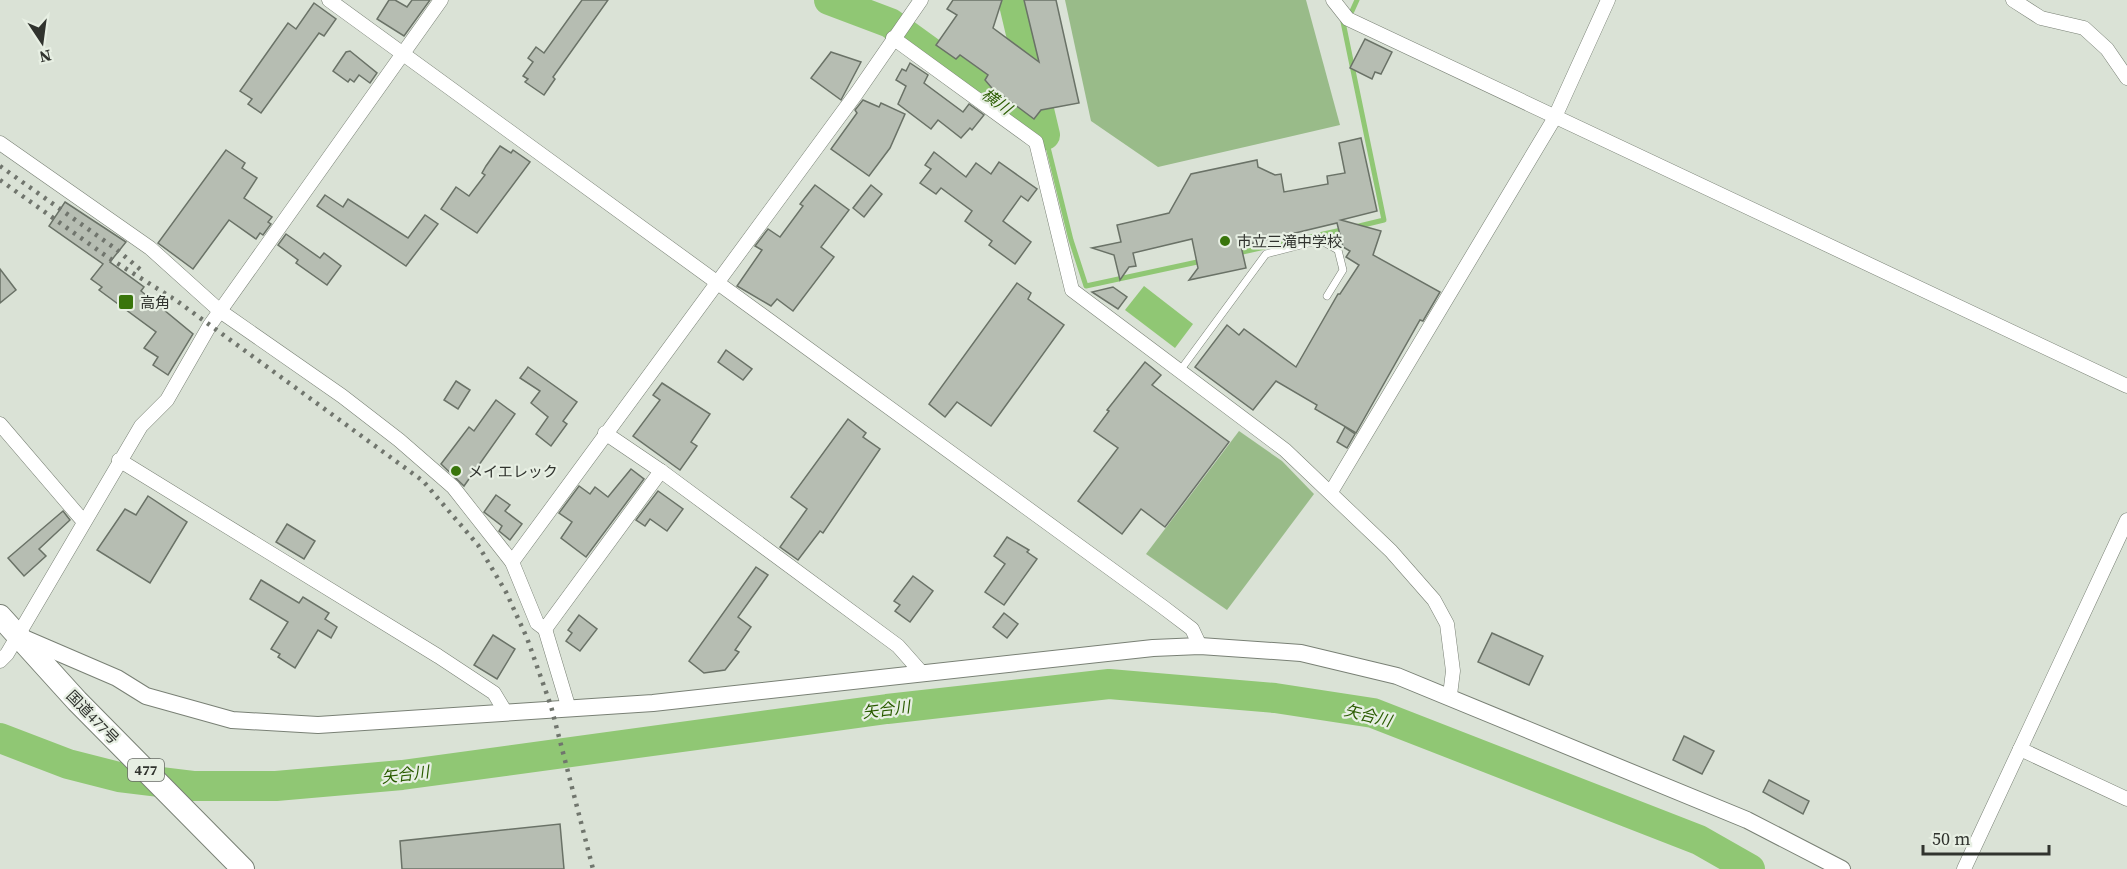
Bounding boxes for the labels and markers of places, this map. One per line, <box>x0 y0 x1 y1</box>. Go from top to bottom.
place label: 市立三滝中学校 <box>1237 231 1342 252</box>
marker: 市立三滝中学校 <box>1218 234 1232 248</box>
place label: 高角 <box>140 292 170 313</box>
marker: 高角 <box>117 293 135 311</box>
place label: メイエレック <box>468 461 558 482</box>
marker: メイエレック <box>449 464 463 478</box>

